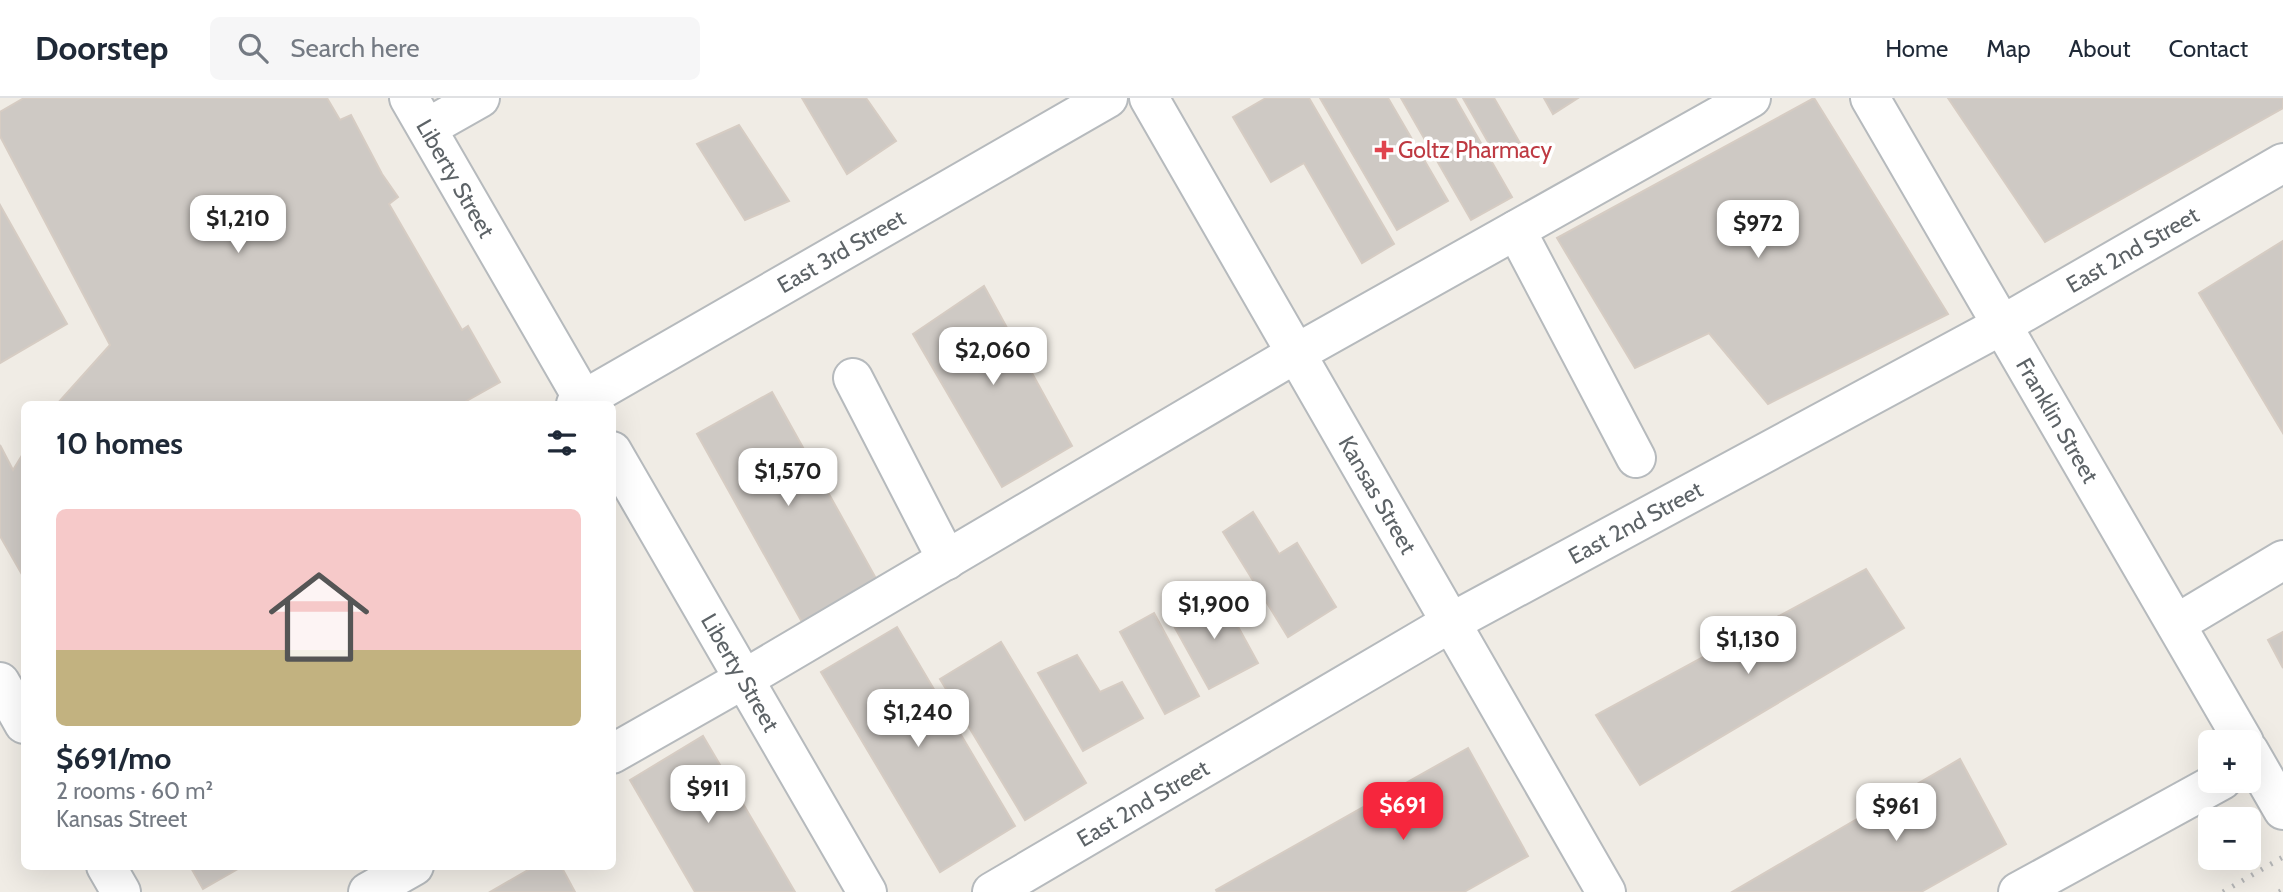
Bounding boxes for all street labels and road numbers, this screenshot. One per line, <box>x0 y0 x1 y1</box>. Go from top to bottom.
street label: Liberty Street <box>410 114 501 243</box>
street label: East 2nd Street <box>2061 201 2204 299</box>
street label: East 3rd Street <box>772 204 910 299</box>
street label: Franklin Street <box>2010 353 2105 488</box>
street label: Kansas Street <box>1333 431 1422 559</box>
street label: East 2nd Street <box>1564 475 1708 570</box>
street label: Liberty Street <box>695 608 785 737</box>
street label: East 2nd Street <box>1072 754 1214 853</box>

